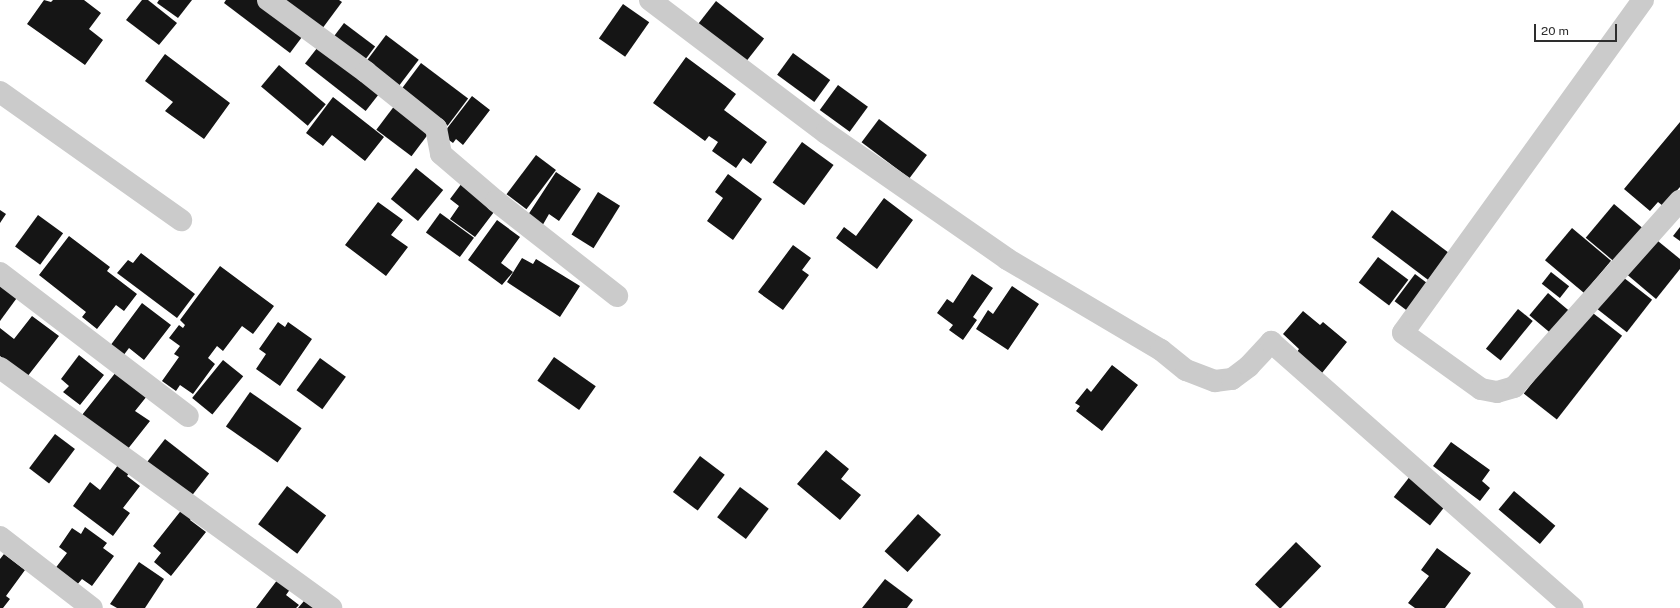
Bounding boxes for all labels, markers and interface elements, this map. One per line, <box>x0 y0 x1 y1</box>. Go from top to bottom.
scale bar <box>1536 16 1619 42</box>
text: 20 m <box>1541 24 1569 38</box>

